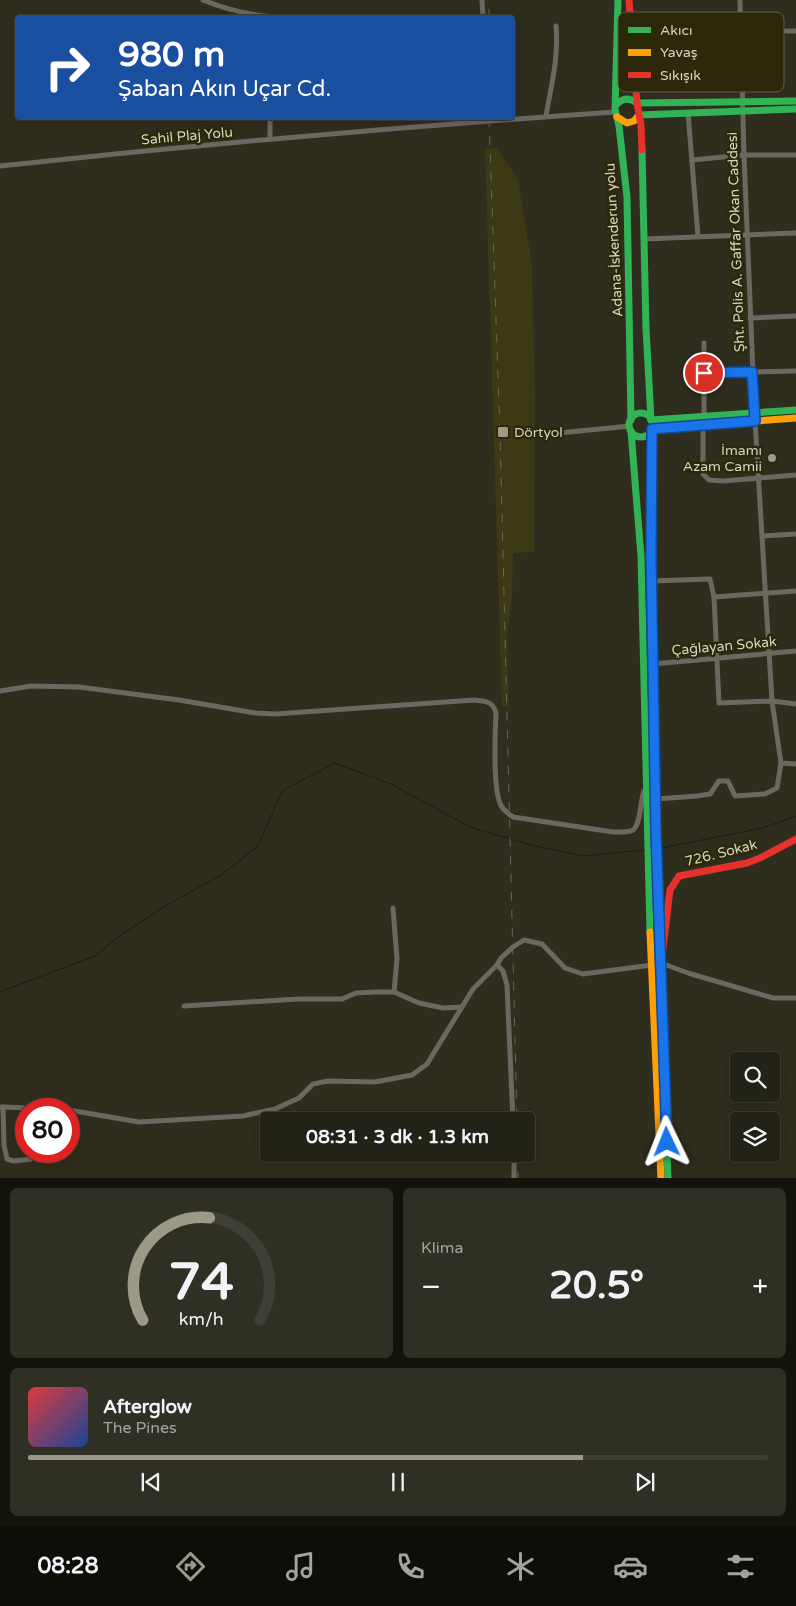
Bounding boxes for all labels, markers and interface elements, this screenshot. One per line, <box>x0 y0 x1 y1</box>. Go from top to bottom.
legend <box>618 12 784 92</box>
text: Akıcı <box>660 22 692 39</box>
text: 980 m <box>118 34 225 76</box>
icon: right <box>35 35 100 100</box>
text: Yavaş <box>660 44 698 61</box>
text: Sıkışık <box>660 67 701 84</box>
text: Şaban Akın Uçar Cd. <box>118 76 331 102</box>
street label: Sahil Plaj Yolu <box>140 124 234 148</box>
street label: Şht. Polis A. Gaffar Okan Caddesi <box>724 132 748 352</box>
street label: Adana-İskenderun yolu <box>601 162 627 318</box>
pin <box>683 352 725 394</box>
icon: arrive <box>690 359 718 387</box>
place label: Dörtyol <box>514 424 563 441</box>
marker: Dörtyol <box>496 425 510 439</box>
place label: İmamı Azam Camii <box>683 442 762 475</box>
marker: İmamı Azam Camii <box>766 452 778 464</box>
street label: Çağlayan Sokak <box>671 633 778 659</box>
street label: 726. Sokak <box>683 836 759 870</box>
map controls <box>730 1052 780 1162</box>
button: search <box>730 1052 780 1102</box>
speed limit sign: 80 <box>15 1098 80 1163</box>
button: layers <box>730 1112 780 1162</box>
position arrow <box>640 1115 692 1167</box>
text: 08:31 · 3 dk · 1.3 km <box>306 1126 489 1148</box>
text: Klima <box>421 1238 463 1258</box>
text: 74 <box>169 1251 234 1314</box>
text: 20.5° <box>549 1263 644 1309</box>
text: − <box>421 1270 441 1304</box>
text: + <box>752 1270 768 1304</box>
text: km/h <box>179 1309 224 1330</box>
text: Afterglow <box>103 1396 192 1418</box>
text: The Pines <box>103 1418 177 1438</box>
icon: previous <box>137 1468 165 1496</box>
icon: pause <box>384 1468 412 1496</box>
icon: next <box>631 1468 659 1496</box>
icon: directions <box>173 1549 208 1584</box>
icon: music <box>283 1549 318 1584</box>
icon: phone <box>393 1549 428 1584</box>
icon: climate <box>503 1549 538 1584</box>
icon: car <box>613 1549 648 1584</box>
icon: filters <box>723 1549 758 1584</box>
text: 08:28 <box>38 1553 98 1579</box>

